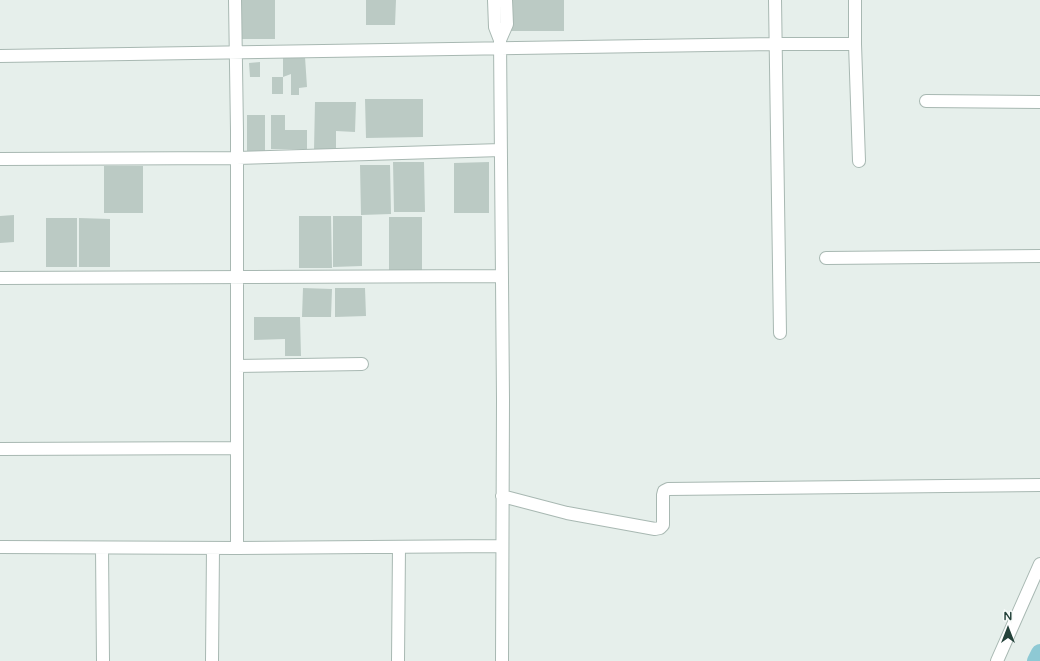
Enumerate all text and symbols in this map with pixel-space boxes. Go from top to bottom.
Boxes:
north arrow [988,609,1028,649]
text: N [1004,610,1012,623]

